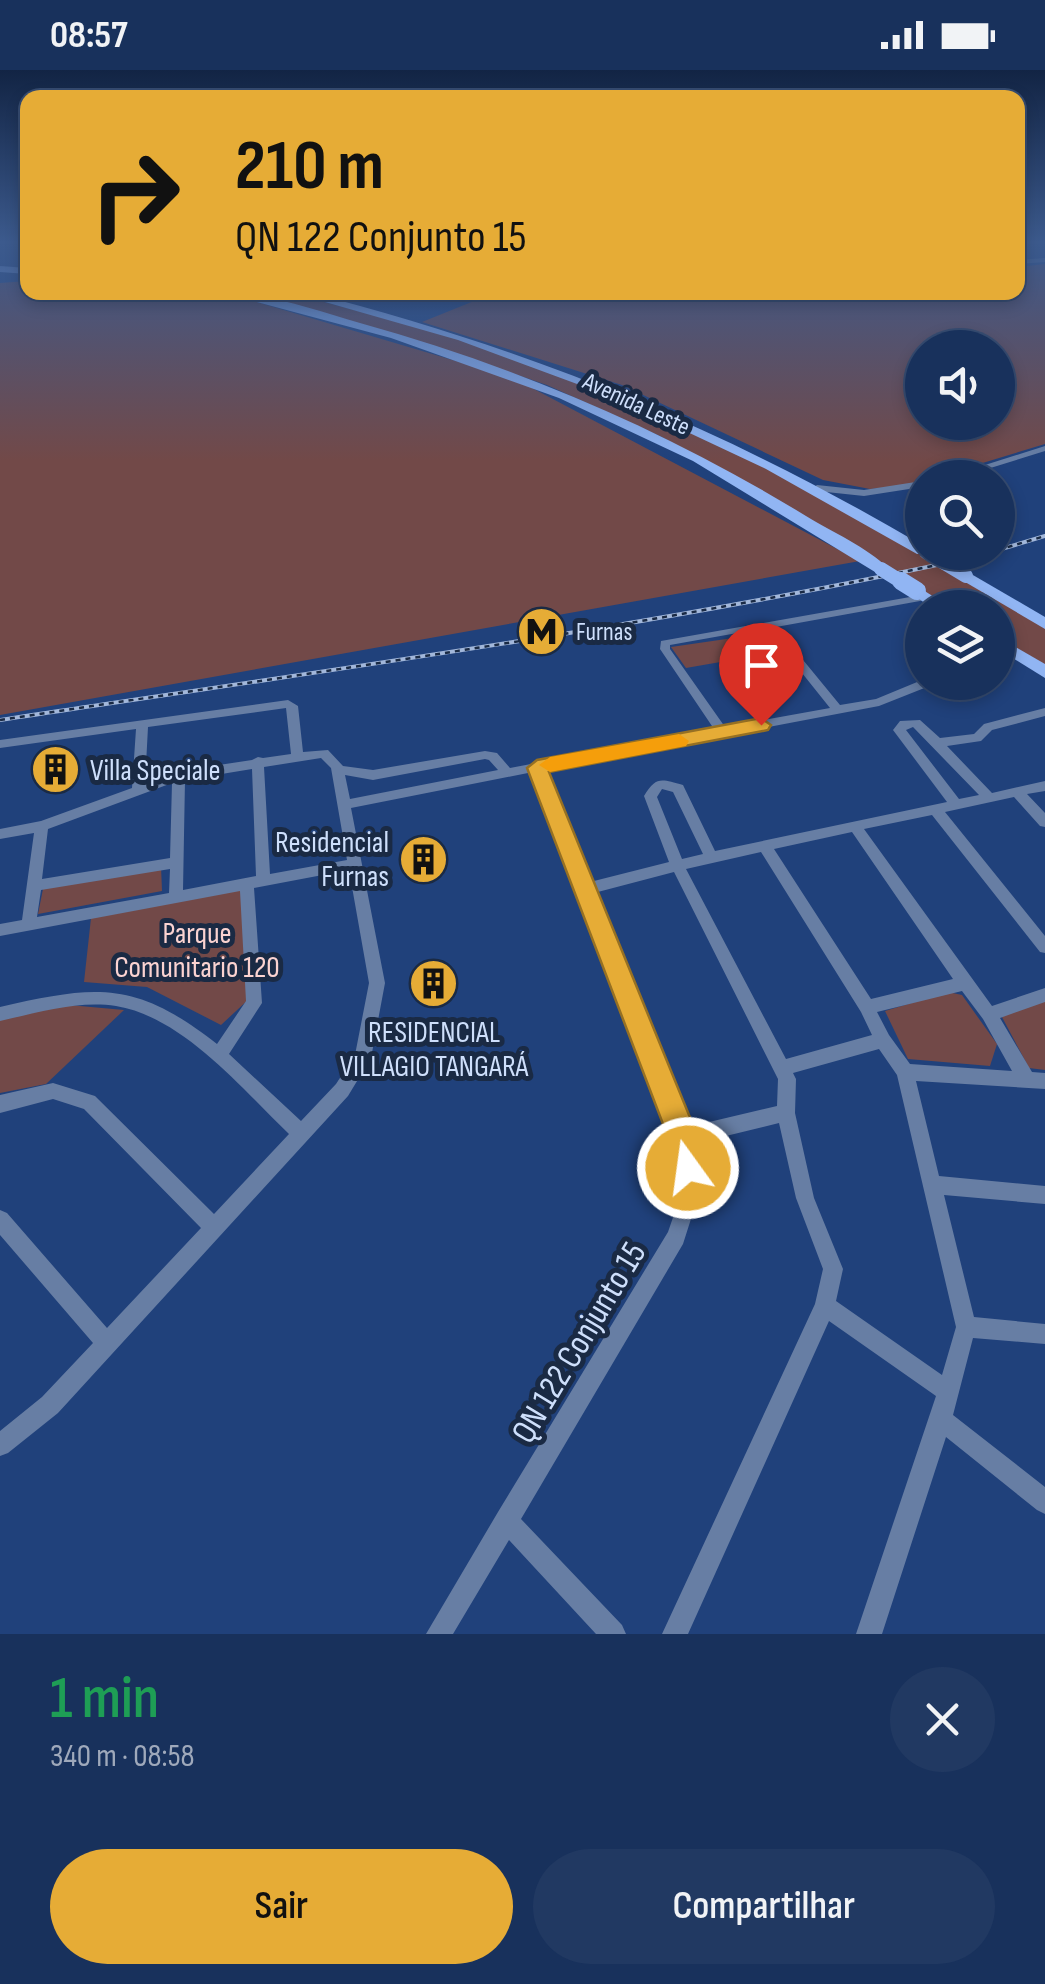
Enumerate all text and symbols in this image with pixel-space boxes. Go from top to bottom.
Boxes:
text: 08:57 [50,13,128,58]
text: 210 m [235,125,384,209]
icon: right [70,130,200,260]
text: QN 122 Conjunto 15 [235,210,527,265]
map controls [905,330,1015,700]
button: sound [905,330,1015,440]
street label: Avenida Leste [577,366,695,443]
button: search [905,460,1015,570]
button: layers [905,590,1015,700]
metro station icon: Furnas [515,605,567,657]
place label: Furnas [576,617,632,648]
pin [719,623,804,726]
icon: arrive [734,638,789,693]
building icon: Villa Speciale [29,744,81,796]
place label: Villa Speciale [90,753,221,789]
place label: Residencial Furnas [275,825,389,895]
building icon: Residencial Furnas [398,833,450,885]
park label: Parque Comunitario 120 [114,916,280,986]
building icon: RESIDENCIAL VILLAGIO TANGARÁ [408,957,460,1009]
place label: RESIDENCIAL VILLAGIO TANGARÁ [340,1015,529,1085]
position arrow [636,1116,740,1220]
street label: QN 122 Conjunto 15 [502,1234,656,1451]
text: 1 min [50,1663,159,1735]
button: close [890,1667,995,1772]
text: 340 m · 08:58 [50,1737,195,1776]
button: Sair [50,1849,513,1964]
button: Compartilhar [533,1849,995,1964]

